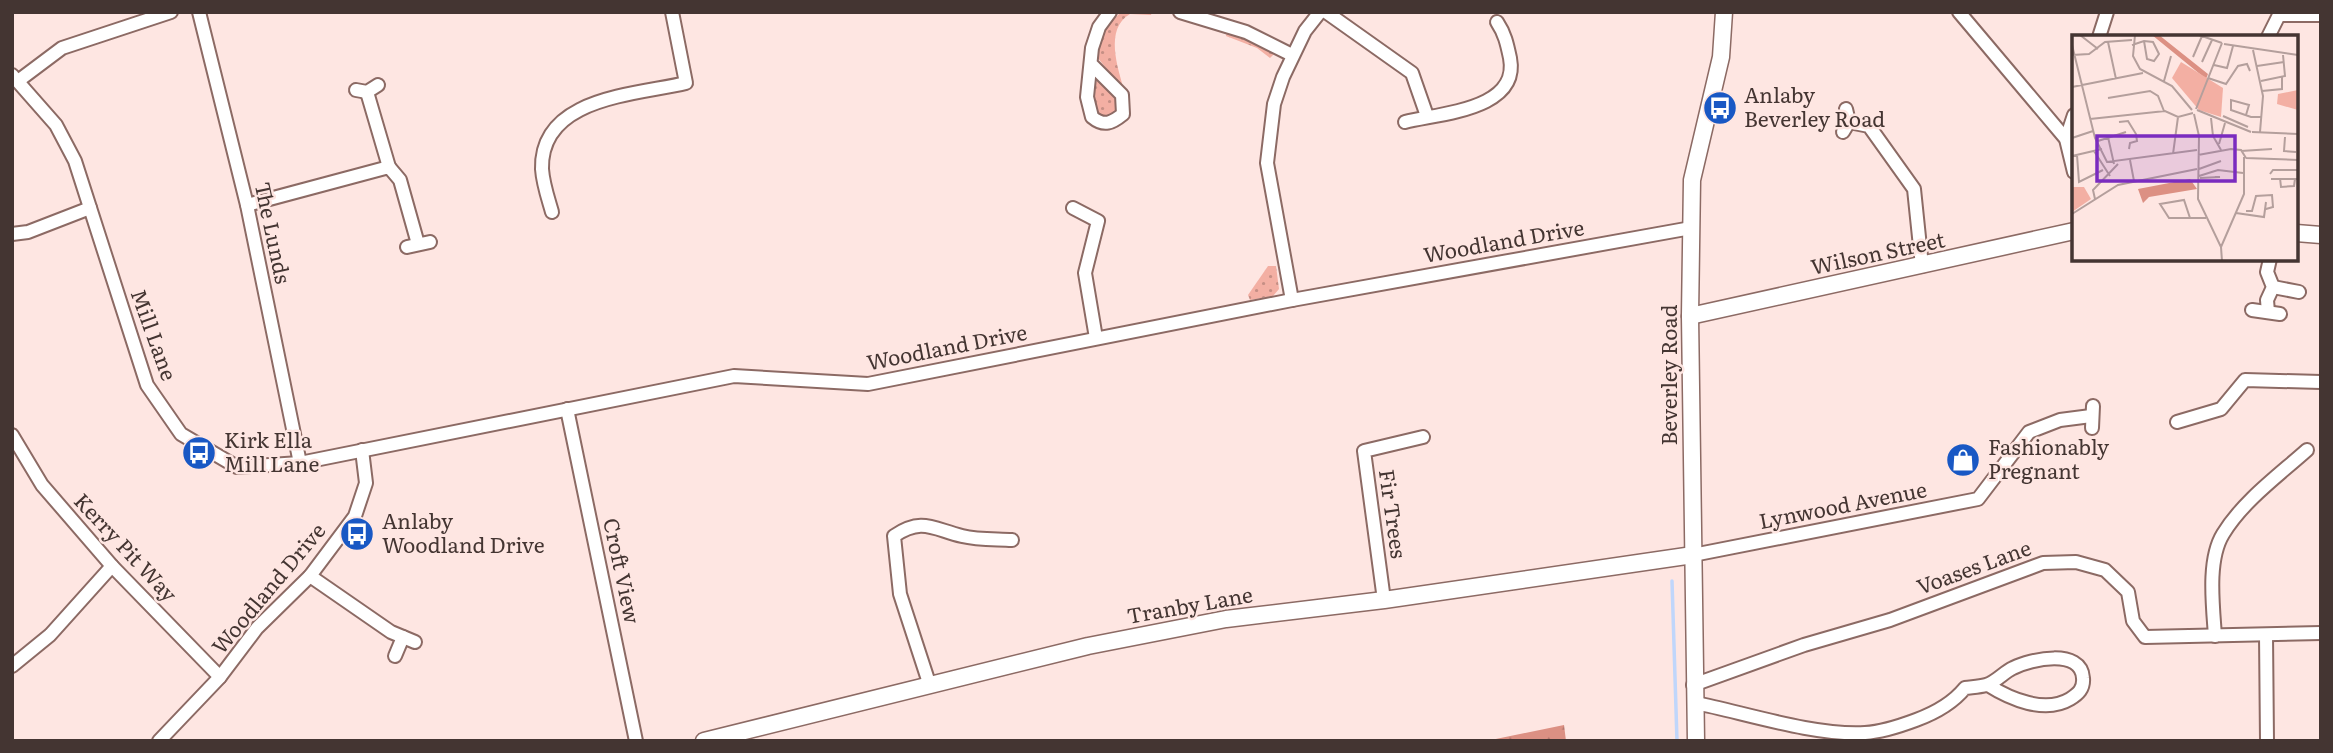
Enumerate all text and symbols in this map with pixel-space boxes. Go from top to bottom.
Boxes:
inset map [2072,35,2298,261]
place label: Anlaby Beverley Road [1744,78,1885,133]
bus stop icon: Anlaby Beverley Road [1701,89,1739,127]
street label: The Lunds [249,179,300,286]
street label: Woodland Drive [1421,210,1586,269]
street label: Wilson Street [1808,222,1948,281]
street label: Mill Lane [124,284,186,384]
street label: Beverley Road [1652,304,1683,446]
street label: Woodland Drive [864,315,1029,376]
place label: Kirk Ella Mill Lane [224,423,319,478]
place label: Fashionably Pregnant [1988,430,2110,485]
bus stop icon: Kirk Ella Mill Lane [180,434,218,472]
shop icon: Fashionably Pregnant [1944,441,1982,479]
street label: Fir Trees [1373,467,1416,560]
street label: Lynwood Avenue [1756,472,1929,535]
street label: Kerry Pit Way [68,485,186,608]
place label: Anlaby Woodland Drive [382,504,545,559]
street label: Woodland Drive [203,515,331,660]
bus stop icon: Anlaby Woodland Drive [338,515,376,553]
street label: Croft View [597,515,650,626]
street label: Voases Lane [1912,531,2035,601]
street label: Tranby Lane [1124,577,1255,630]

